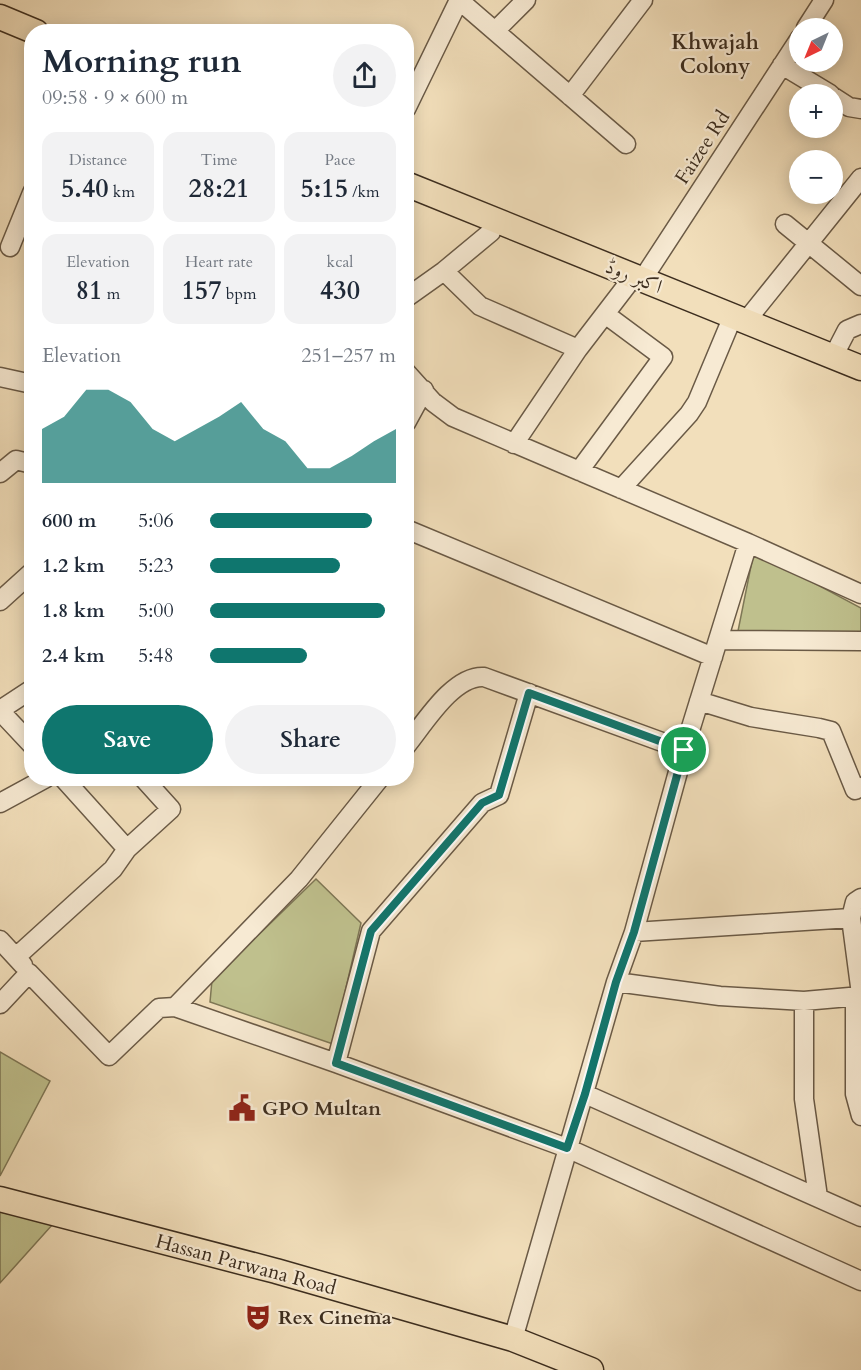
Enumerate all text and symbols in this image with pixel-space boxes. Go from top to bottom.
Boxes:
north arrow [789,18,843,72]
map controls [789,18,843,204]
district label: Khwajah Colony [671,28,759,81]
text: Morning run [42,39,242,84]
button: share [333,44,396,107]
text: 09:58 · 9 × 600 m [42,84,188,111]
button: + [789,84,843,138]
street label: Faizee Rd [669,105,736,189]
text: Distance [69,149,127,171]
text: Time [200,149,238,171]
text: Pace [325,149,355,171]
button: − [789,150,843,204]
text: 5.40 [61,171,109,206]
text: 28:21 [189,171,249,206]
text: 5:15 [300,171,348,206]
text: km [109,181,135,203]
text: /km [348,181,380,203]
text: Elevation [66,251,130,273]
text: Heart rate [185,251,253,273]
text: kcal [327,251,353,273]
street label: اکبر روڈ [601,253,666,300]
text: 81 [76,273,102,308]
text: 157 [182,273,222,308]
text: 430 [320,273,360,308]
text: m [102,283,120,305]
text: bpm [222,283,256,305]
text: Elevation [42,342,121,369]
text: 251–257 m [301,342,396,369]
text: 600 m [42,507,97,534]
text: 5:06 [138,507,174,534]
text: 1.2 km [42,552,105,579]
text: 5:23 [138,552,174,579]
text: 1.8 km [42,597,105,624]
text: 5:00 [138,597,174,624]
text: 2.4 km [42,642,105,669]
text: 5:48 [138,642,174,669]
button: Save [42,705,213,774]
button: Share [225,705,396,774]
pin [658,724,709,775]
icon: arrive [667,733,700,766]
public building icon: GPO Multan [227,1093,257,1123]
place label: GPO Multan [262,1095,381,1122]
street label: Hassan Parwana Road [153,1227,339,1302]
theatre icon: Rex Cinema [243,1302,273,1332]
place label: Rex Cinema [278,1304,392,1331]

